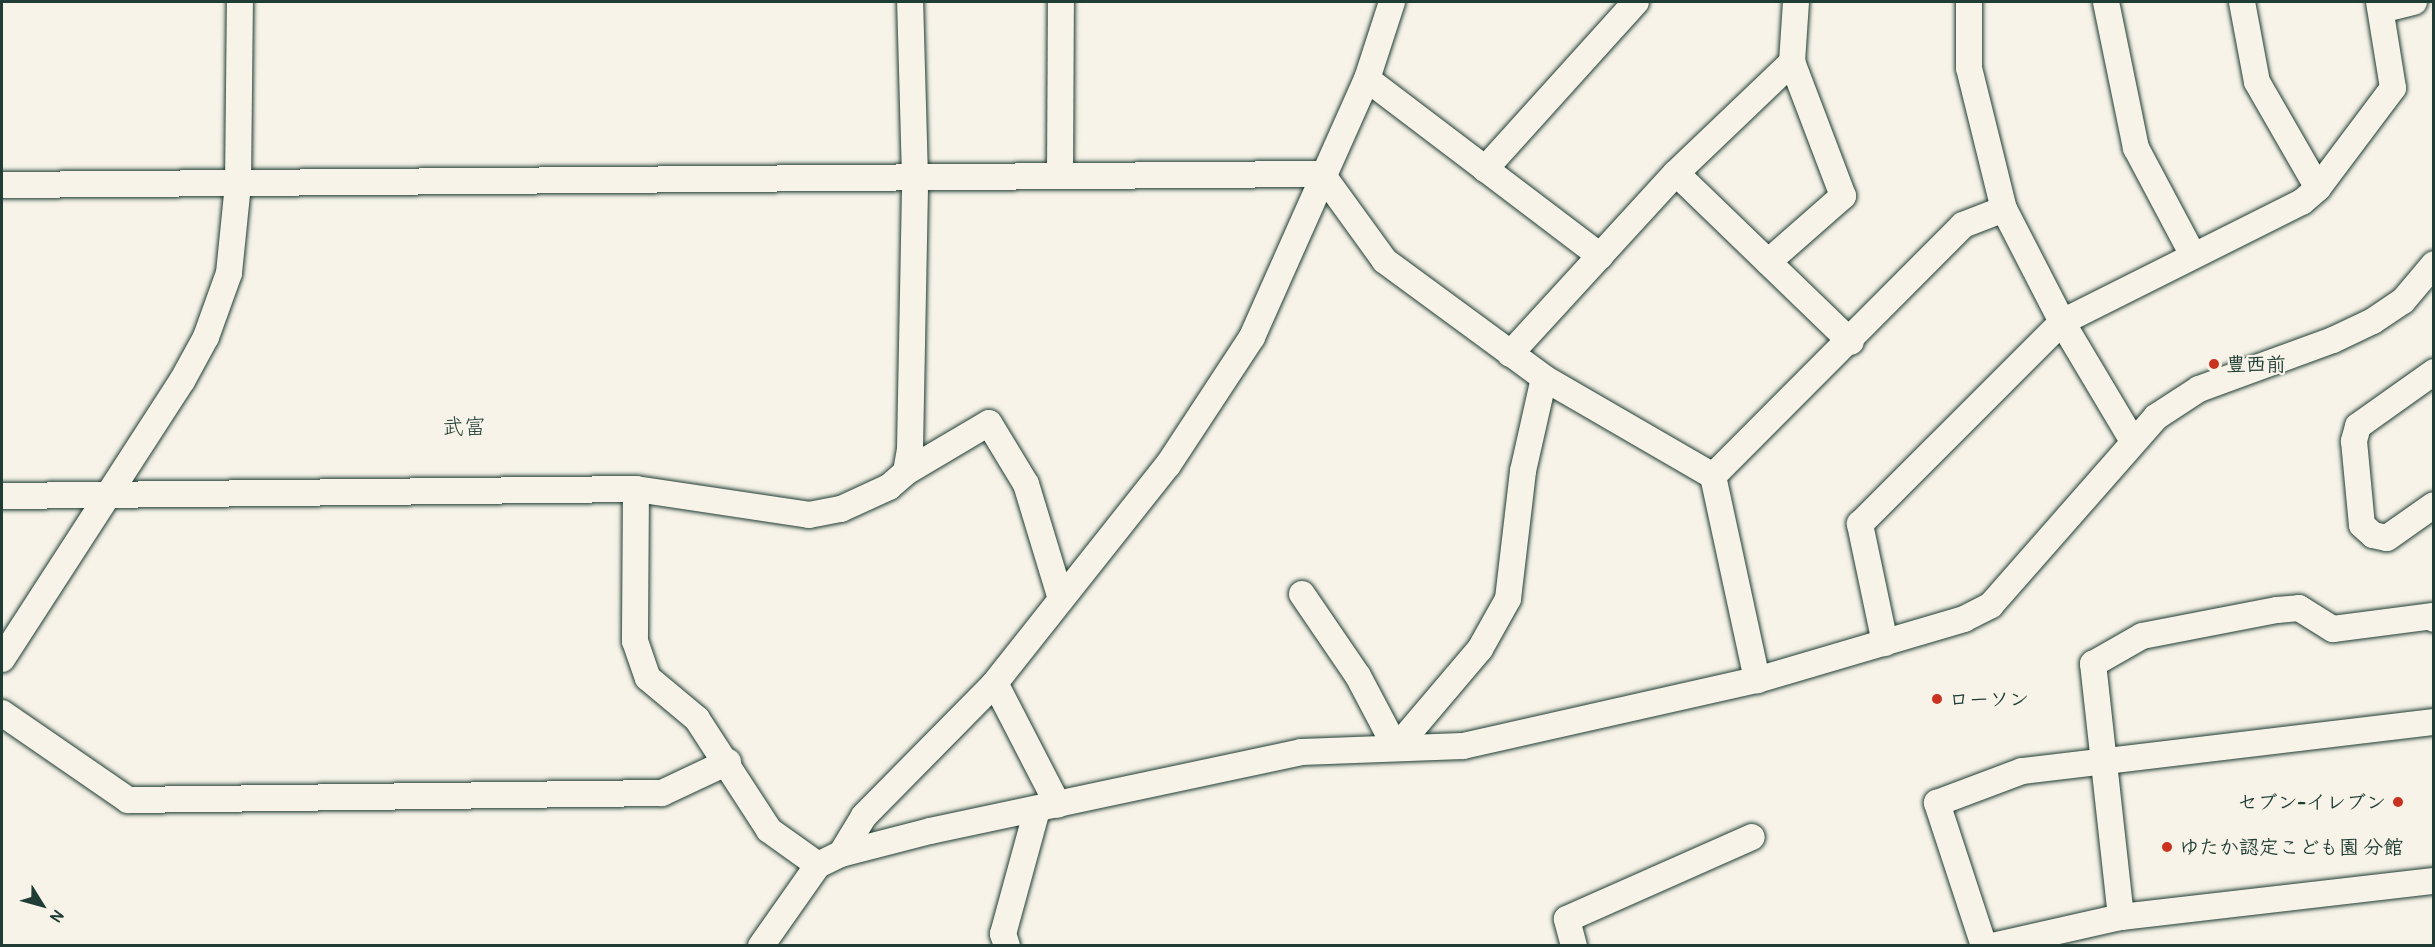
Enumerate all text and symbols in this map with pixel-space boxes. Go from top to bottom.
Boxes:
place label: 豊西前 [2226,352,2286,376]
marker: 豊西前 [2207,357,2221,371]
district label: 武富 [442,415,486,441]
place label: ローソン [1949,687,2029,711]
marker: ローソン [1930,692,1944,706]
place label: セブン-イレブン [2237,790,2386,814]
marker: セブン-イレブン [2391,795,2405,809]
place label: ゆたか認定こども園 分館 [2179,835,2403,859]
marker: ゆたか認定こども園 分館 [2160,840,2174,854]
north arrow [12,875,72,935]
text: N [45,905,68,926]

